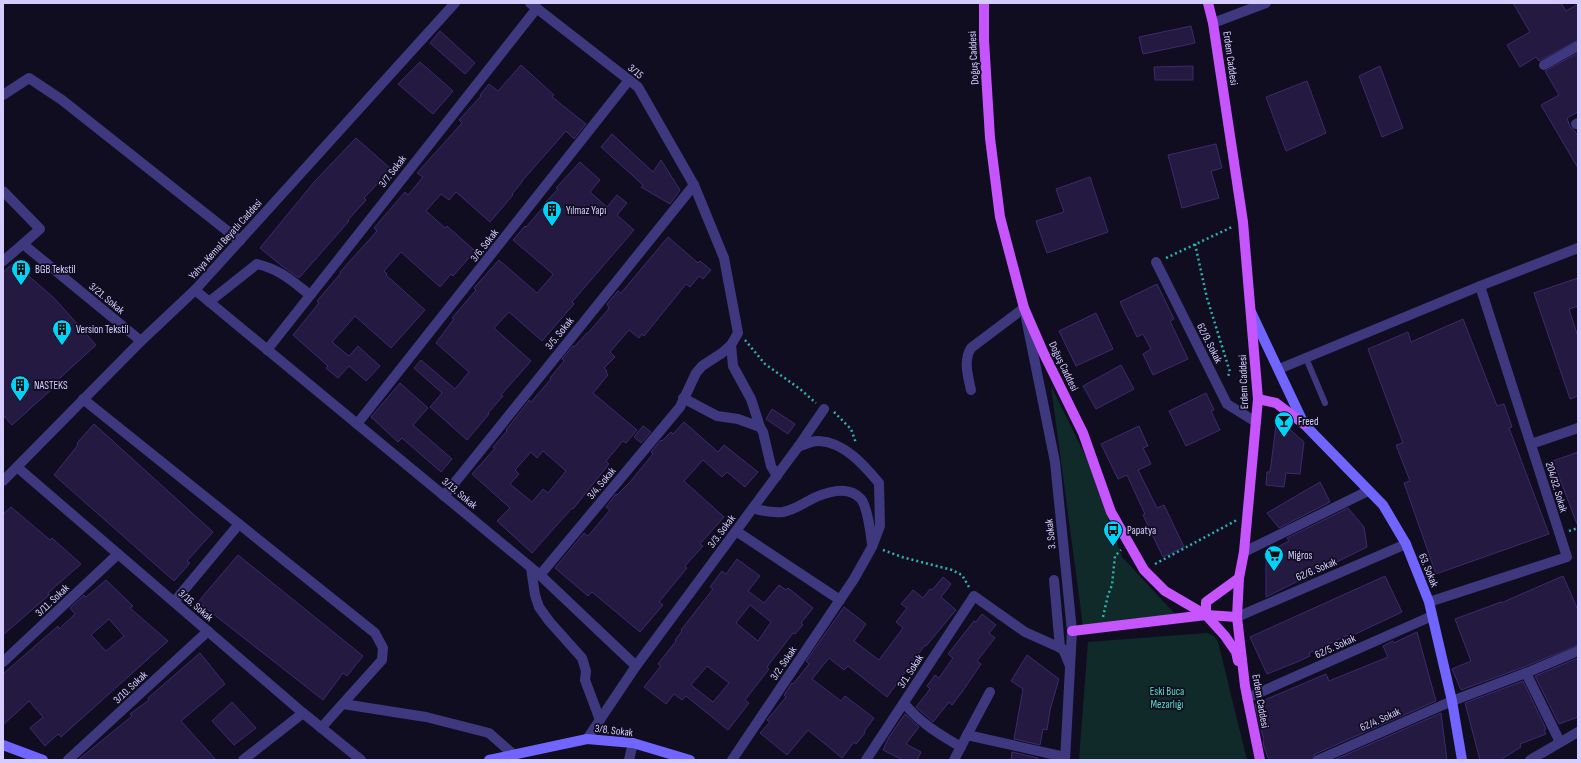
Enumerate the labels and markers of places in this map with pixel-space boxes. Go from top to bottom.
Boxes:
building icon: Yılmaz Yapı [541,199,563,227]
place label: Yılmaz Yapı [566,204,606,217]
building icon: BGB Tekstil [10,258,32,286]
place label: BGB Tekstil [35,263,76,276]
building icon: Version Tekstil [51,318,73,346]
place label: Version Tekstil [76,323,129,336]
building icon: NASTEKS [9,374,31,402]
place label: NASTEKS [34,379,68,392]
bar icon: Freed [1273,410,1295,438]
place label: Freed [1298,415,1319,428]
bus stop icon: Papatya [1102,519,1124,547]
place label: Papatya [1127,524,1156,537]
supermarket icon: Migros [1263,544,1285,572]
place label: Migros [1288,549,1313,562]

